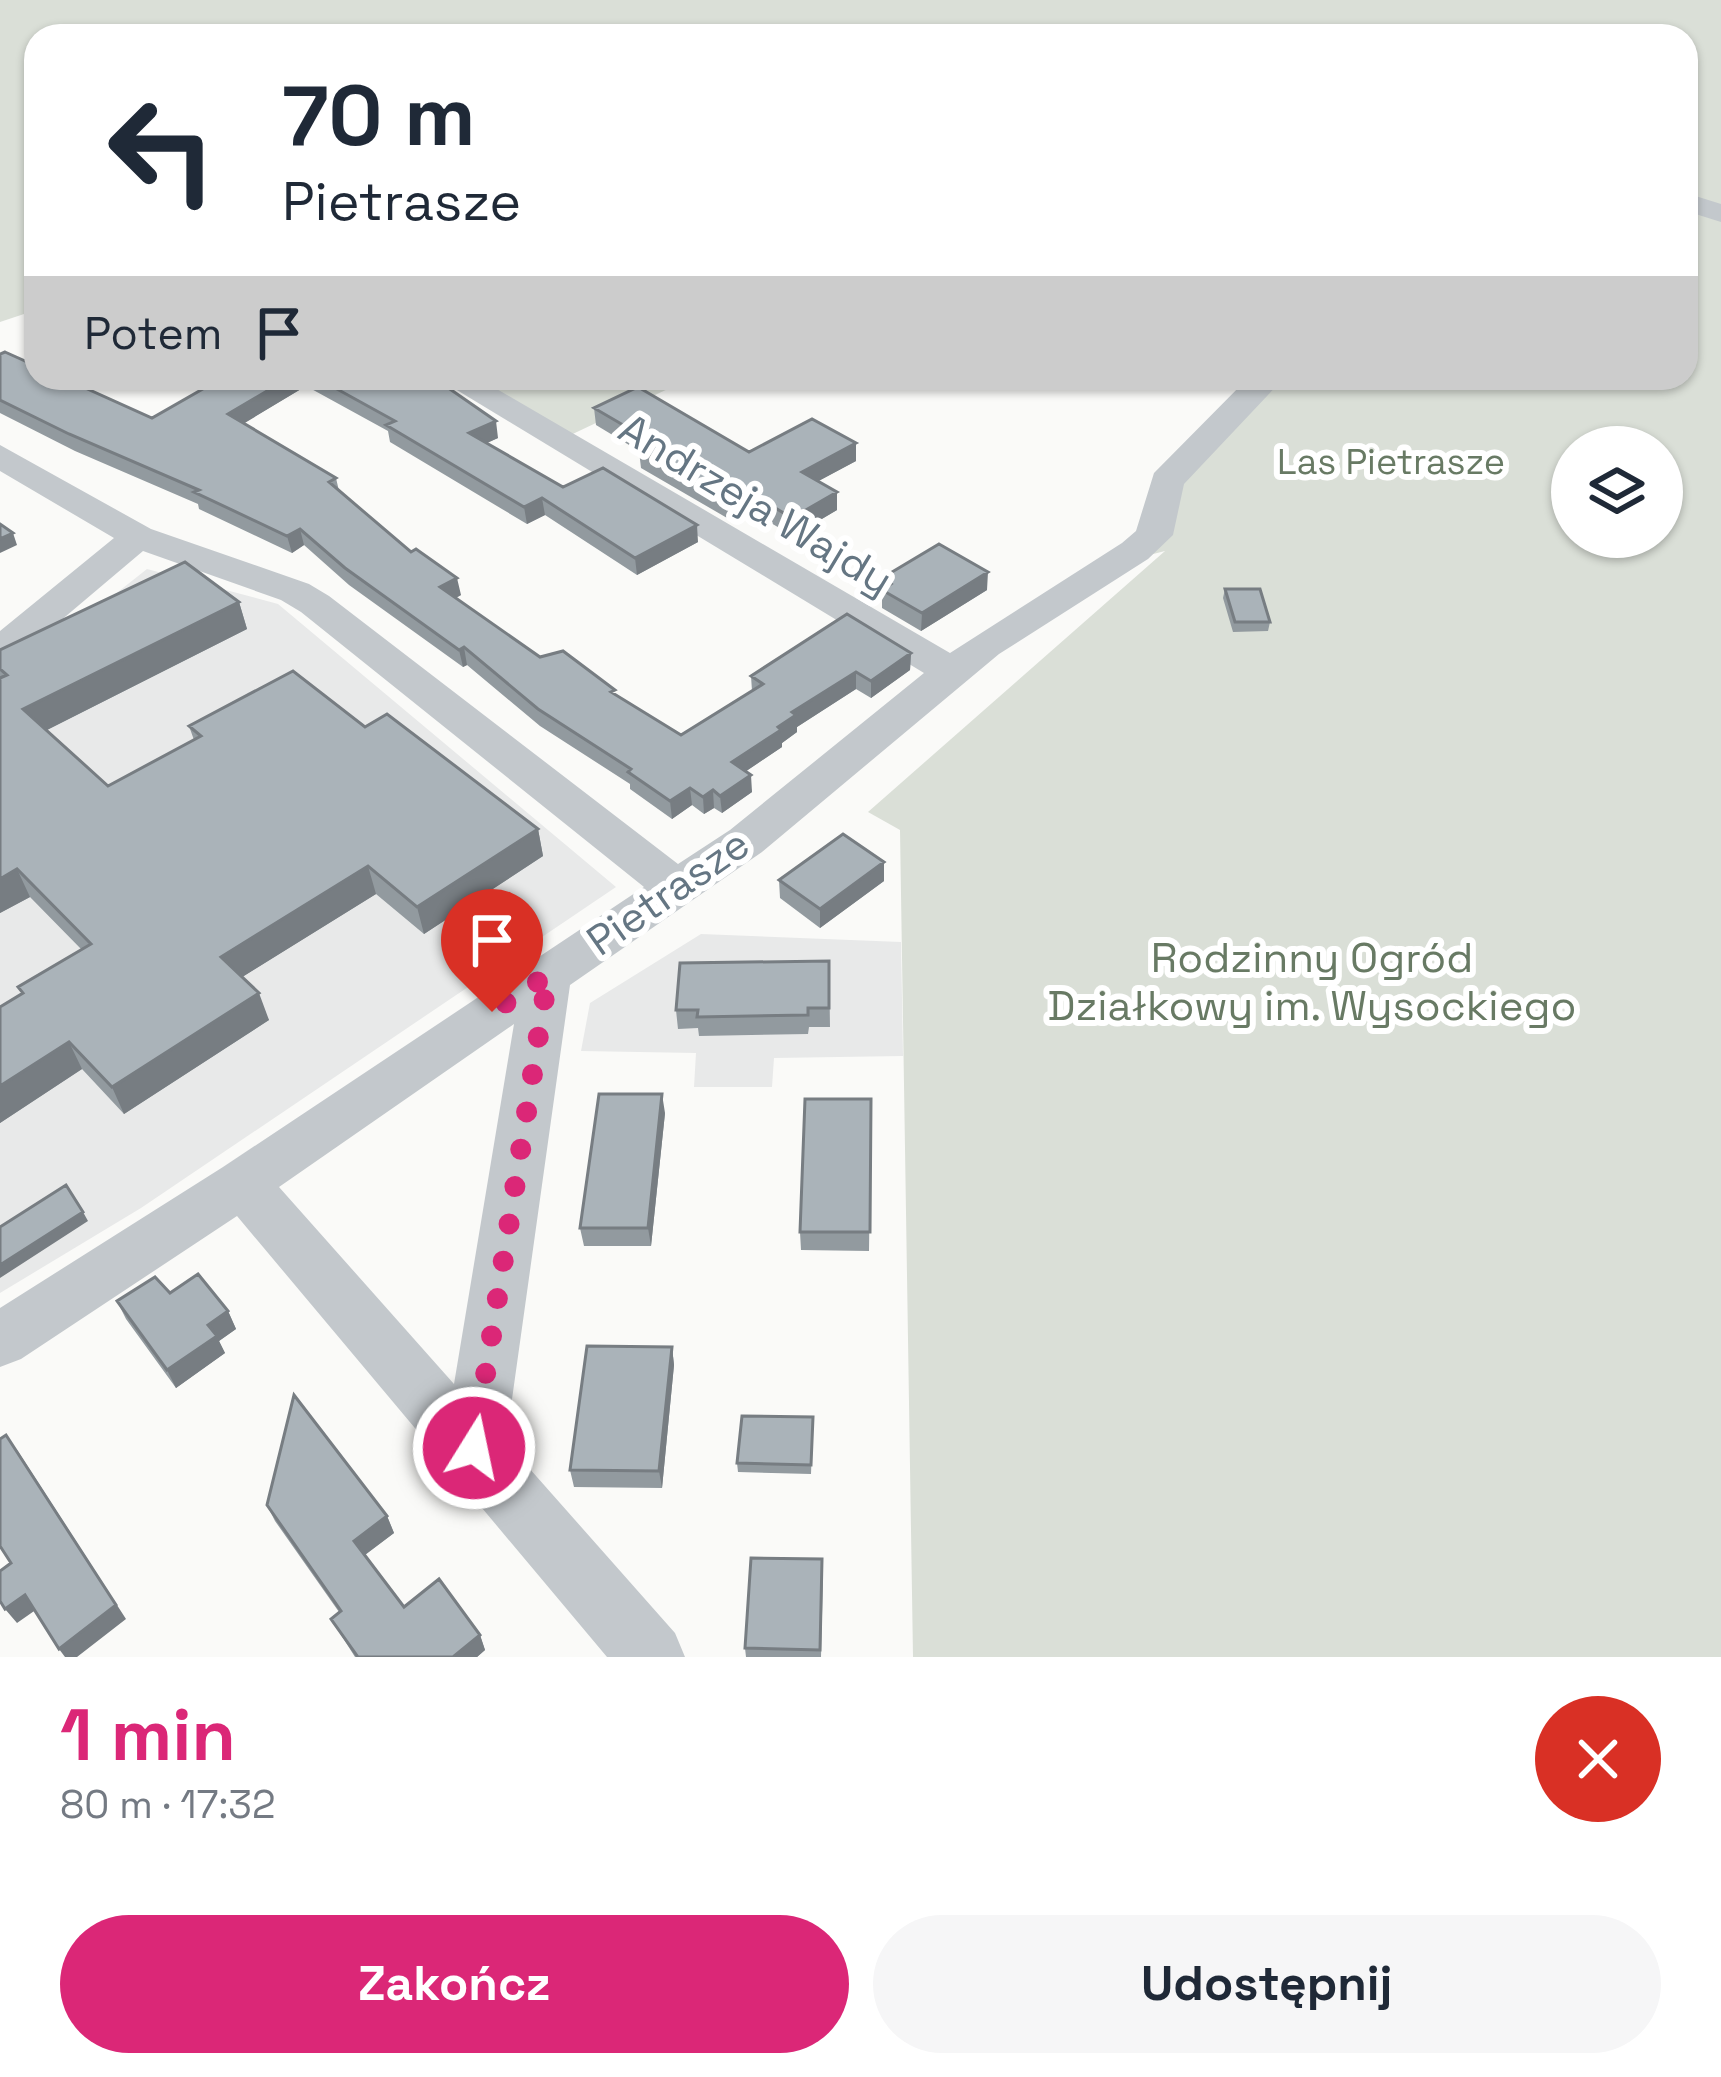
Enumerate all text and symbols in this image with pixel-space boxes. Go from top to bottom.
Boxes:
text: 70 m [282,62,476,170]
icon: left [84,72,240,228]
text: Pietrasze [282,167,521,236]
icon: arrive [246,300,312,366]
text: Potem [84,305,222,362]
street label: Andrzeja Wajdy [610,402,902,606]
map controls [1551,426,1683,558]
button: layers [1551,426,1683,558]
park label: Las Pietrasze [1277,439,1505,485]
street label: Pietrasze [577,817,759,967]
pin [441,889,543,1012]
icon: arrive [459,907,525,973]
park label: Rodzinny Ogród Działkowy im. Wysockiego [1048,931,1576,1032]
position arrow [411,1385,537,1511]
text: 1 min [60,1689,236,1781]
button: close [1535,1696,1661,1822]
text: 80 m · 17:32 [60,1780,275,1829]
button: Zakończ [60,1915,849,2053]
button: Udostępnij [873,1915,1661,2053]

